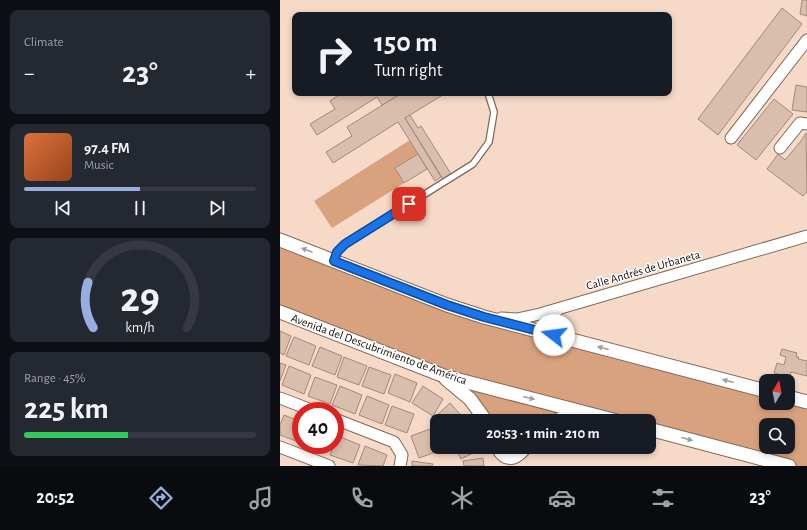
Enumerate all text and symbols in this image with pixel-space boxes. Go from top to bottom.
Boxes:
icon: right [308,28,360,80]
text: 150 m [374,29,438,57]
text: Climate [24,36,63,49]
text: 23° [122,58,158,88]
text: − [24,62,35,84]
text: + [245,62,256,84]
text: Turn right [374,62,443,80]
text: 97.4 FM [84,141,130,156]
text: Music [84,159,114,172]
pin [392,187,426,221]
icon: arrive [398,193,420,215]
icon: previous [52,197,74,219]
icon: pause [129,197,151,219]
icon: next [206,197,228,219]
one-way arrow [300,247,312,253]
street label: Calle Andrés de Urbaneta [585,248,702,292]
text: 29 [120,278,160,319]
street label: Avenida del Descubrimiento de América [289,312,469,387]
position arrow [533,314,575,356]
text: km/h [125,321,155,335]
one-way arrow [596,345,608,351]
text: Range · 45% [24,372,86,385]
north arrow [759,374,795,410]
map controls [759,374,795,454]
one-way arrow [722,378,734,384]
text: 225 km [24,394,109,424]
one-way arrow [523,395,535,401]
speed limit sign: 40 [292,402,344,454]
button: search [759,418,795,454]
text: 20:53 · 1 min · 210 m [486,426,600,441]
one-way arrow [681,436,693,442]
icon: directions [147,484,175,512]
icon: music [247,484,275,512]
icon: phone [348,484,376,512]
icon: climate [448,484,476,512]
icon: car [548,484,576,512]
icon: filters [649,484,677,512]
text: 20:52 [36,489,74,507]
text: 23° [749,489,771,507]

